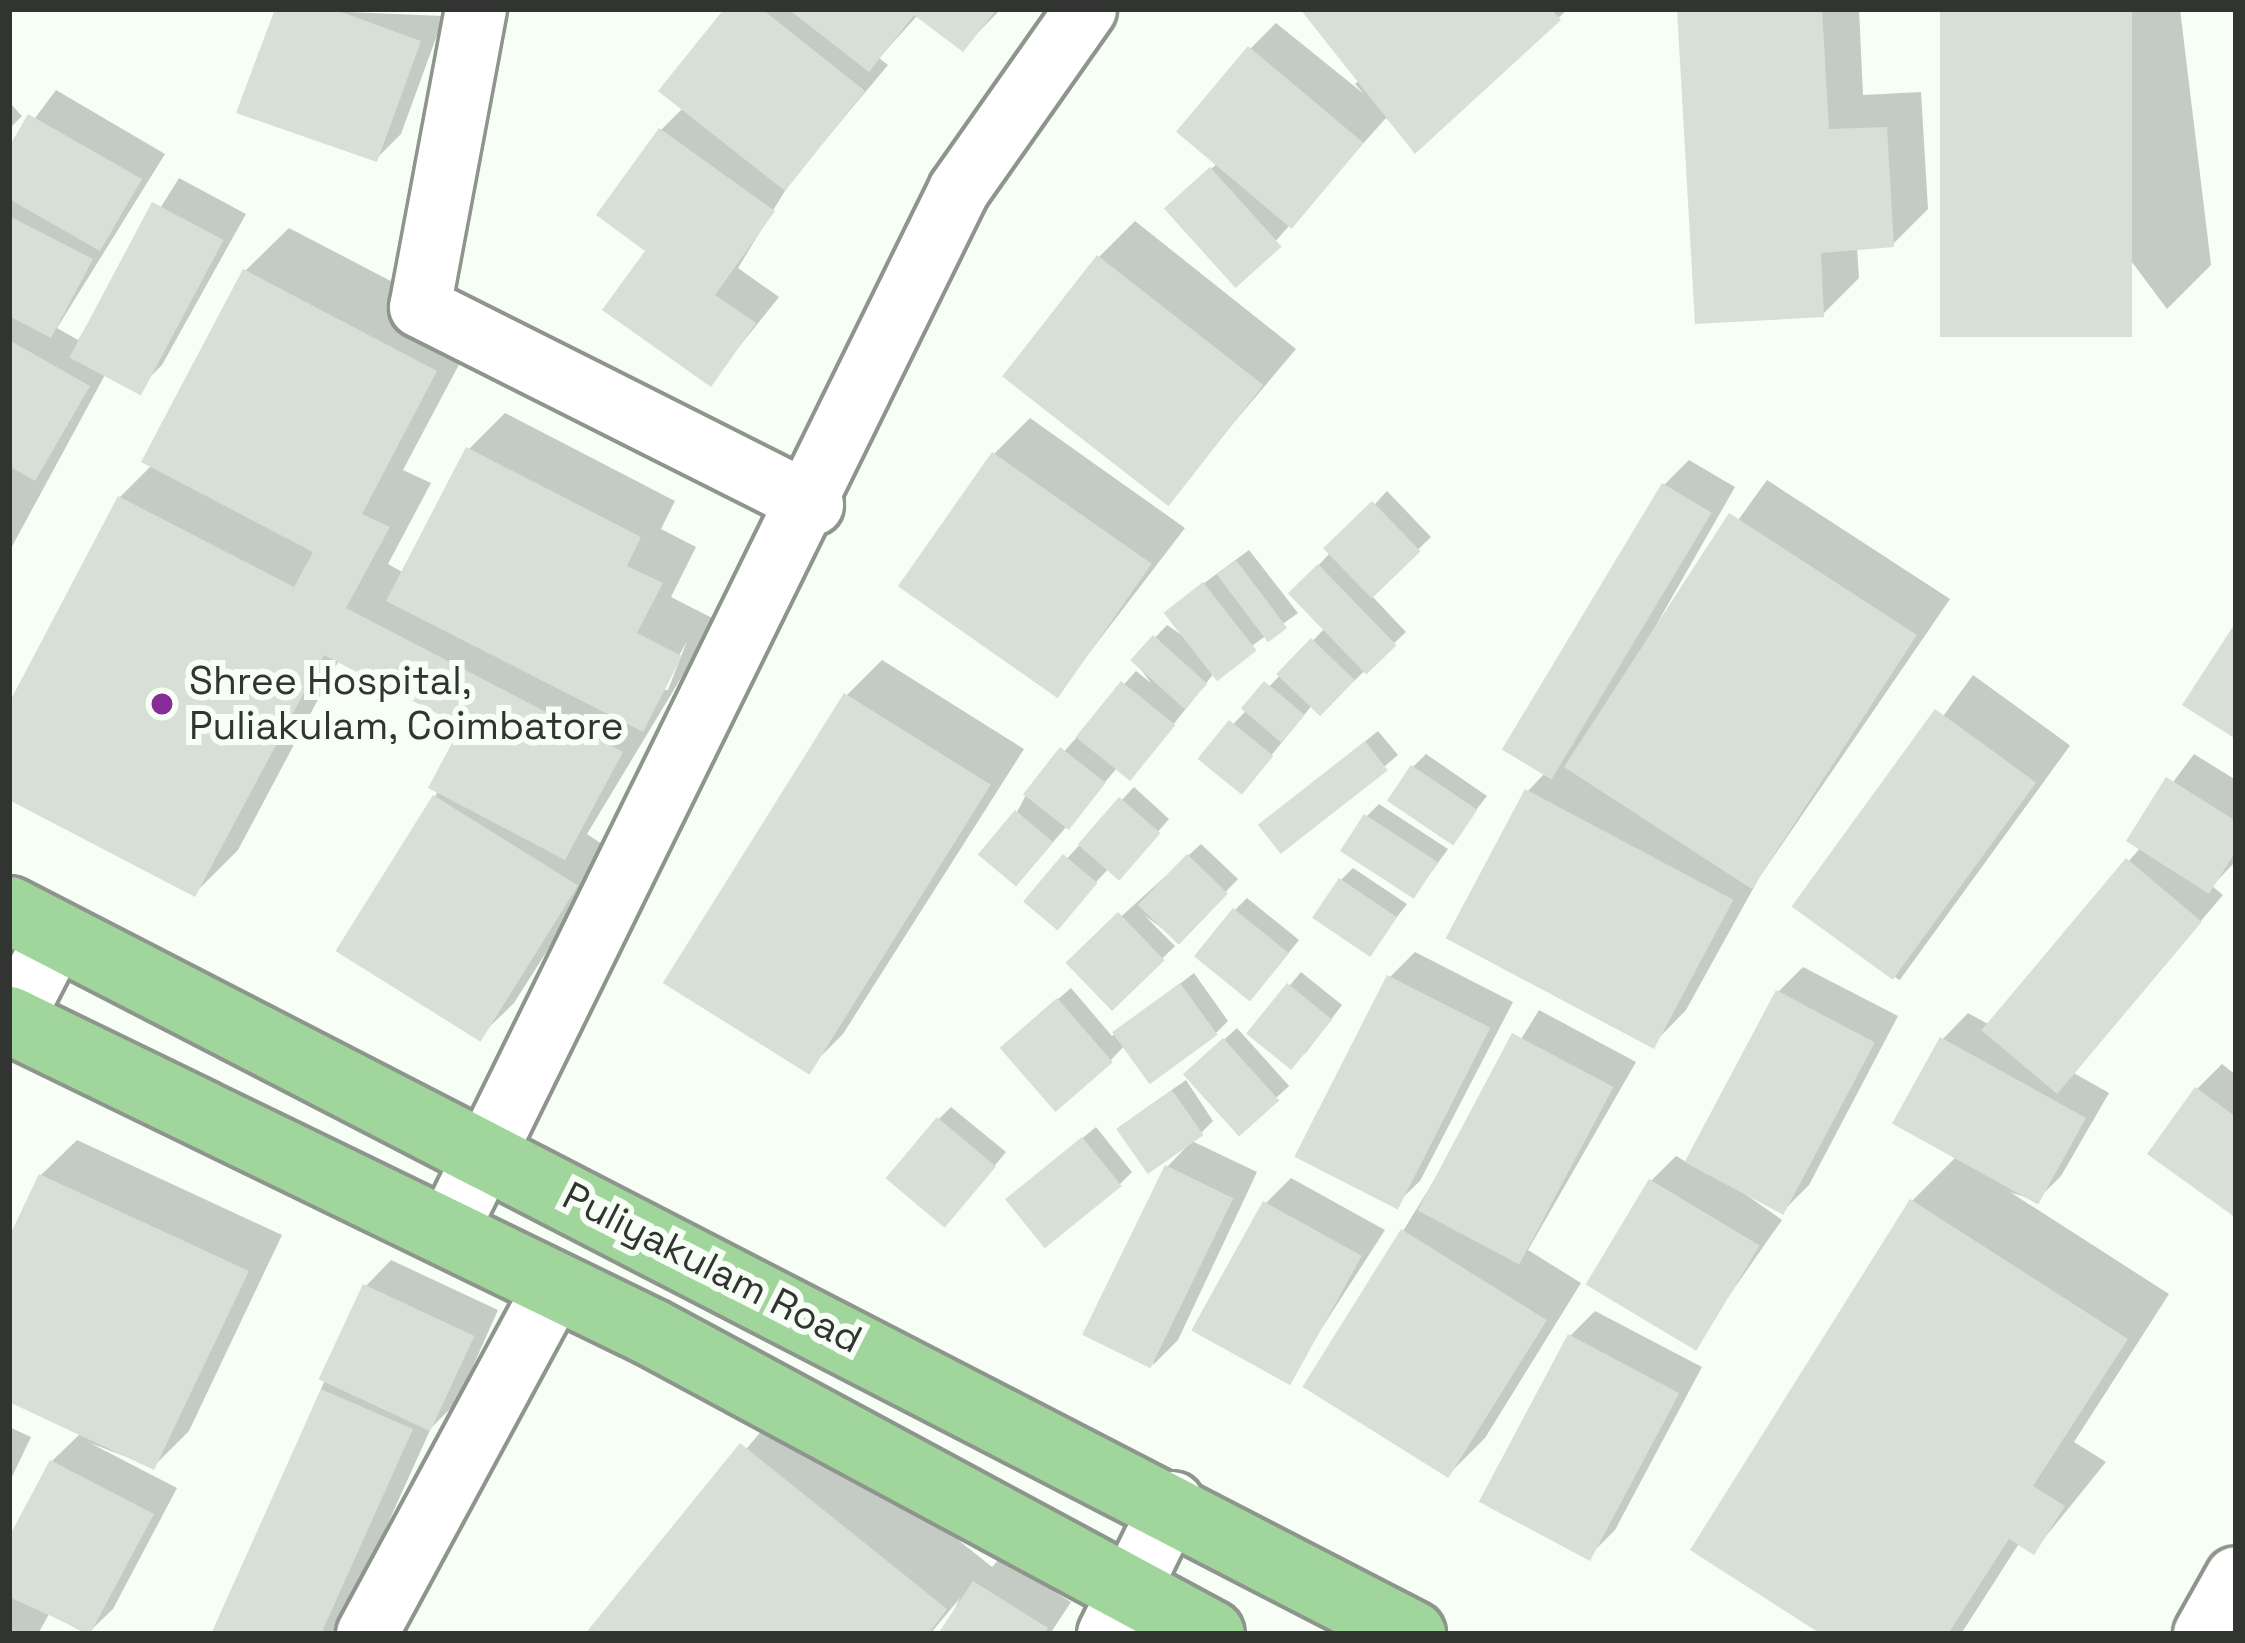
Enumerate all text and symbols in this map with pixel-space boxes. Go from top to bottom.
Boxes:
place label: Shree Hospital, Puliakulam, Coimbatore [189,659,625,750]
marker: Shree Hospital, Puliakulam, Coimbatore [146,688,178,720]
street label: Puliyakulam Road [555,1173,869,1363]

